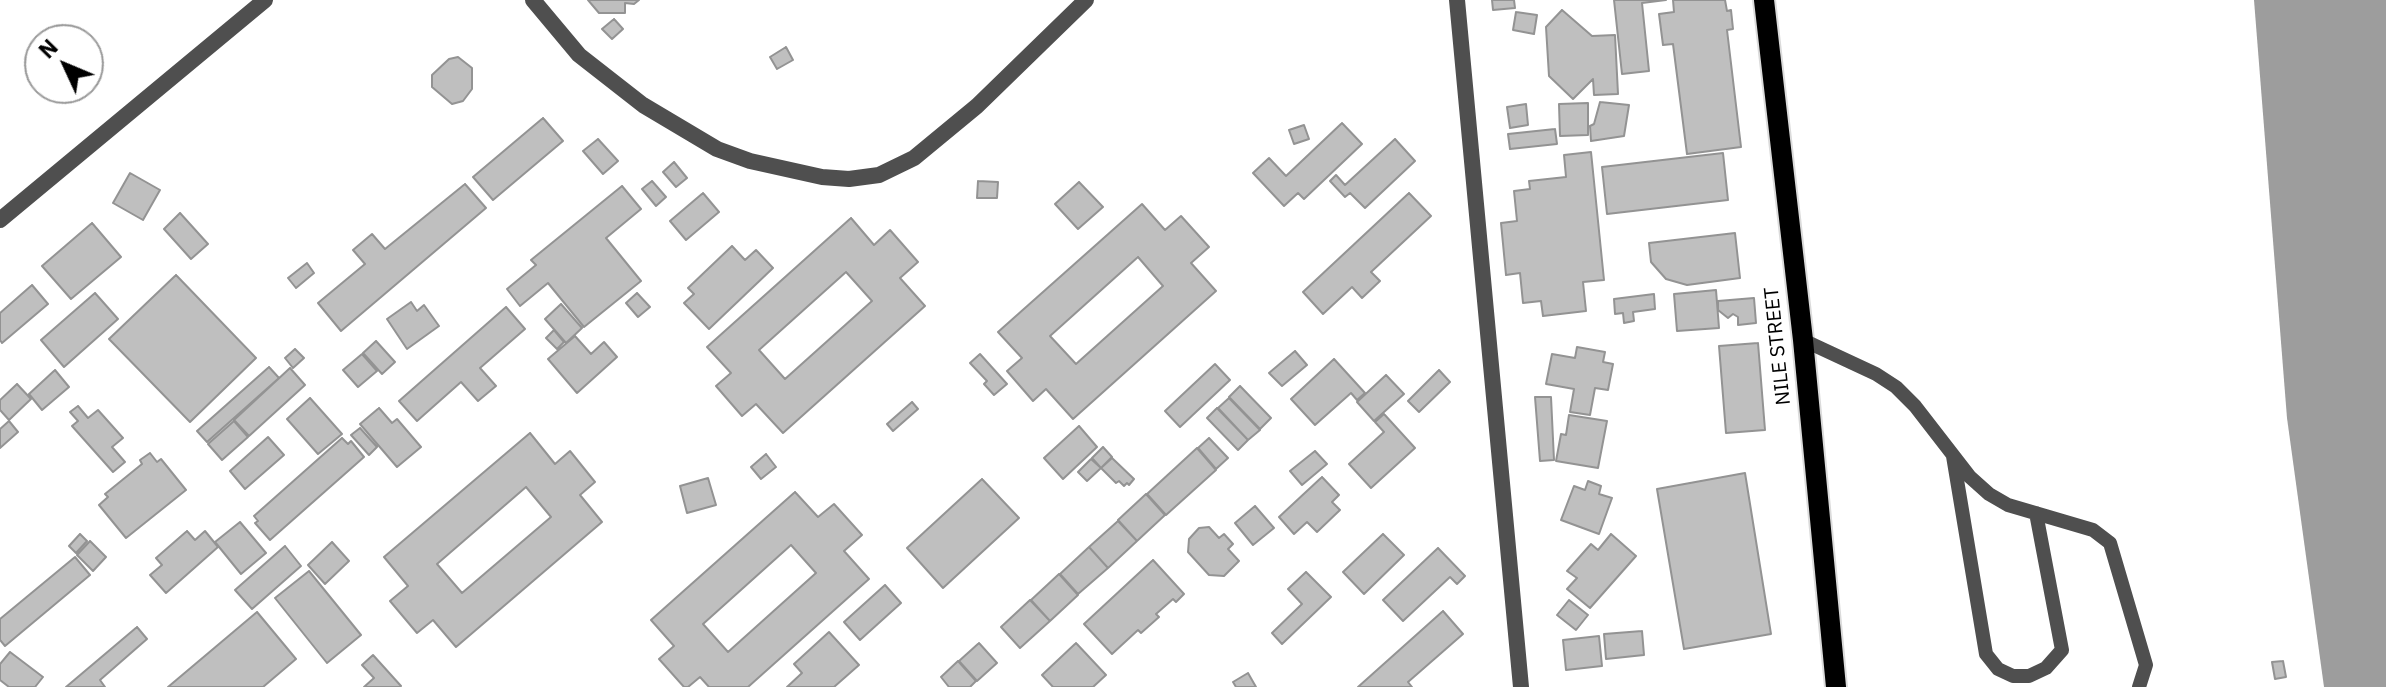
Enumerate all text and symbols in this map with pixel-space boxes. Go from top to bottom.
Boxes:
north arrow [24,24,104,104]
text: N [32,33,64,64]
street label: NILE STREET [1760,286,1796,406]

